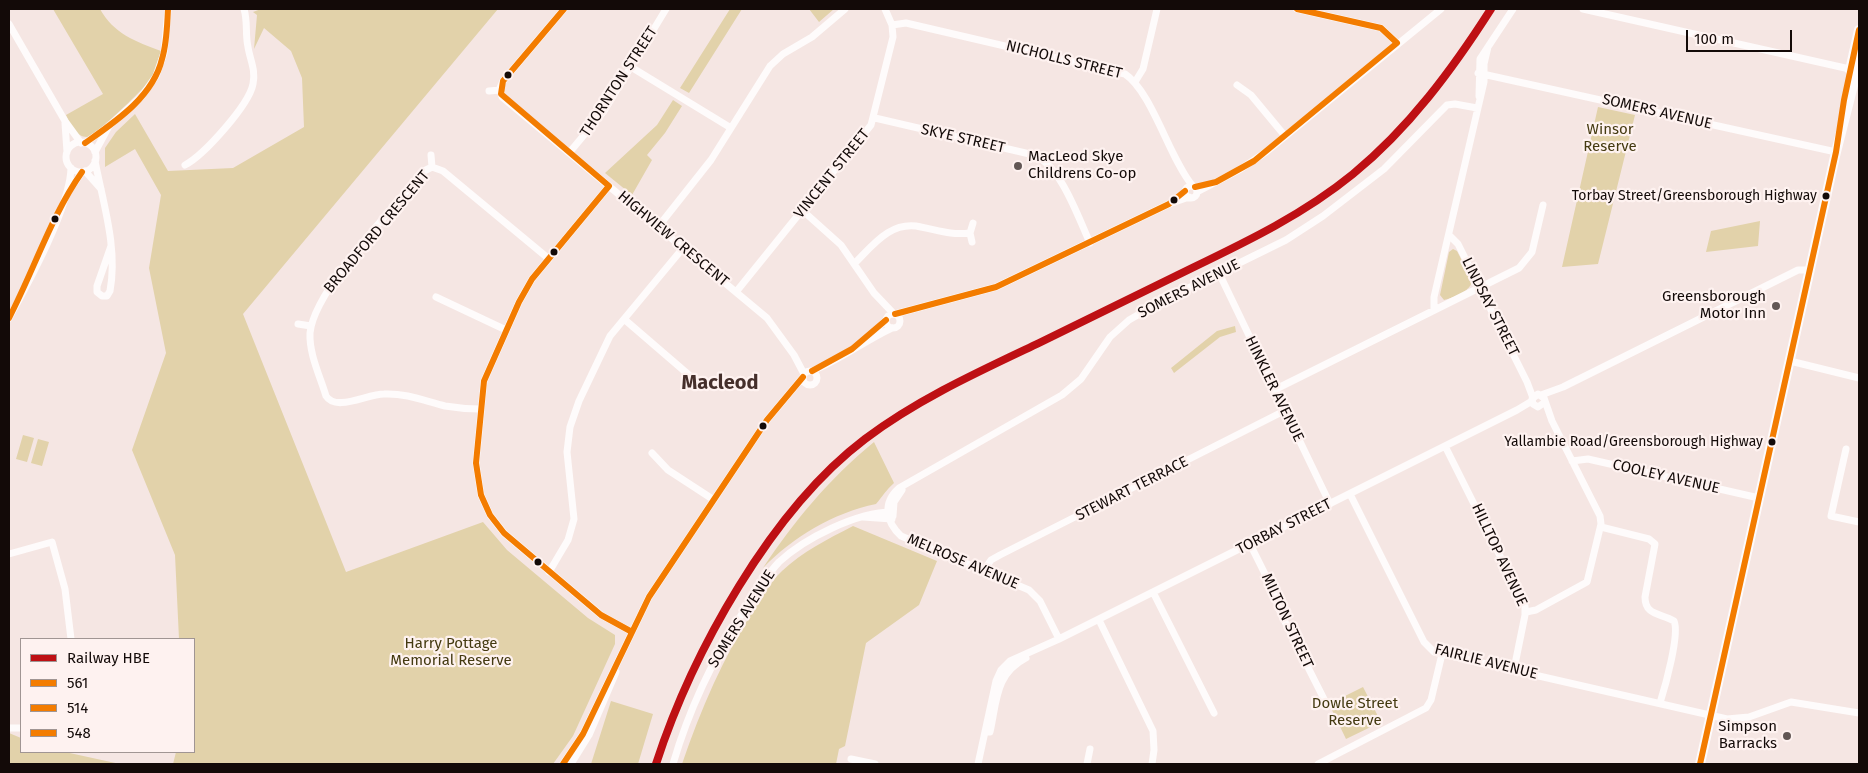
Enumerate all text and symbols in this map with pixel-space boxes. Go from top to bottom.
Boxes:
scale bar [1688,20,1794,52]
street label: THORNTON STREET [577,23,661,141]
text: 100 m [1694,30,1734,48]
street label: NICHOLLS STREET [1004,37,1124,83]
unlabelled marker [503,70,513,80]
street label: SOMERS AVENUE [1600,91,1714,133]
street label: SKYE STREET [919,121,1007,157]
park label: Winsor Reserve [1583,121,1637,156]
street label: VINCENT STREET [790,126,874,222]
place label: MacLeod Skye Childrens Co-op [1028,148,1136,183]
marker: MacLeod Skye Childrens Co-op [1012,160,1024,172]
street label: BROADFORD CRESCENT [320,167,434,297]
street label: HIGHVIEW CRESCENT [614,187,732,291]
place label: Torbay Street/Greensborough Highway [1572,188,1817,204]
marker: Torbay Street/Greensborough Highway [1821,191,1831,201]
unlabelled marker [1169,195,1179,205]
unlabelled marker [50,214,60,224]
unlabelled marker [549,247,559,257]
street label: LINDSAY STREET [1457,255,1523,359]
street label: SOMERS AVENUE [1135,256,1243,322]
place label: Greensborough Motor Inn [1662,288,1766,323]
marker: Greensborough Motor Inn [1770,300,1782,312]
street label: HINKLER AVENUE [1241,333,1307,445]
district label: Macleod [682,371,758,395]
unlabelled marker [758,421,768,431]
place label: Yallambie Road/Greensborough Highway [1504,434,1763,450]
marker: Yallambie Road/Greensborough Highway [1767,437,1777,447]
street label: STEWART TERRACE [1073,453,1191,525]
street label: COOLEY AVENUE [1611,456,1721,498]
street label: TORBAY STREET [1233,495,1335,559]
street label: HILLTOP AVENUE [1467,501,1531,609]
street label: MELROSE AVENUE [904,530,1022,594]
unlabelled marker [533,557,543,567]
street label: SOMERS AVENUE [705,567,779,671]
street label: MILTON STREET [1257,571,1317,671]
park label: Harry Pottage Memorial Reserve [390,635,512,670]
legend [20,638,195,753]
street label: FAIRLIE AVENUE [1433,640,1539,684]
text: Railway HBE [67,649,150,667]
text: 561 [67,674,88,692]
park label: Dowle Street Reserve [1312,695,1398,730]
text: 514 [67,699,88,717]
place label: Simpson Barracks [1718,718,1777,753]
text: 548 [67,724,91,742]
marker: Simpson Barracks [1781,730,1793,742]

